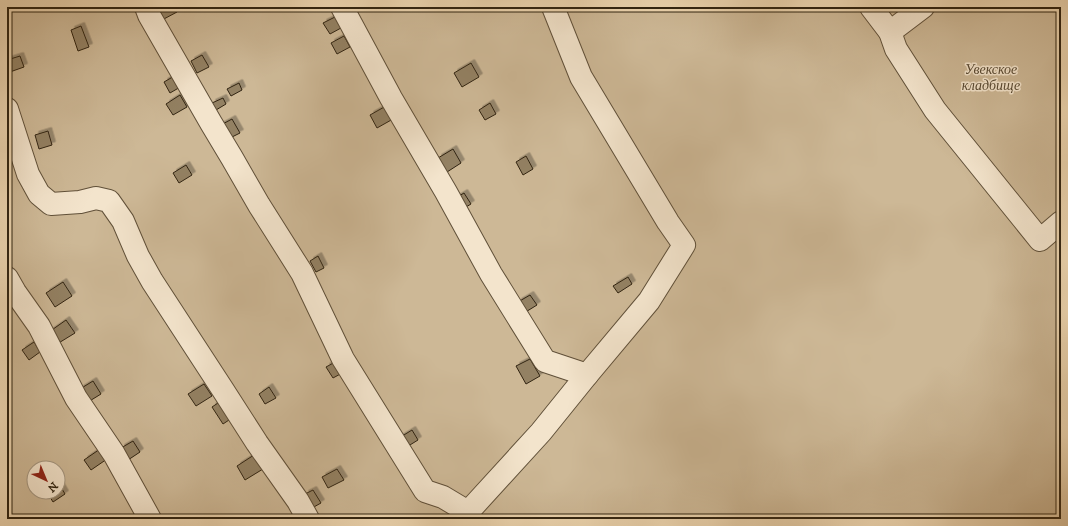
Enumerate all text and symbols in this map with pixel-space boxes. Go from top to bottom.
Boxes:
park label: Увекское кладбище [962,61,1020,95]
north arrow [26,460,66,500]
text: N [44,478,60,495]

